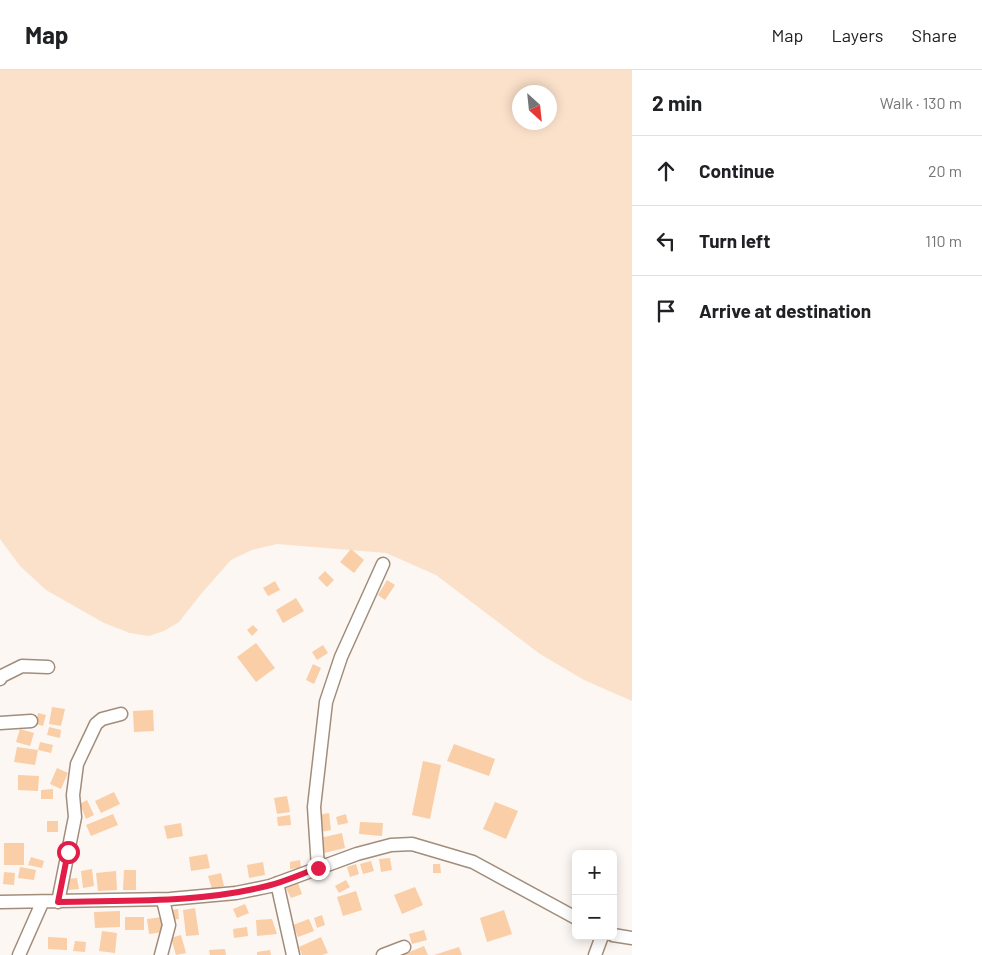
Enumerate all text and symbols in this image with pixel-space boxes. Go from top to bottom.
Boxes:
text: Map [25,20,68,49]
text: Map [771,24,803,46]
text: Layers [831,24,884,46]
text: Share [912,24,957,46]
north arrow [512,85,557,130]
text: 2 min [652,90,702,115]
text: Walk · 130 m [880,93,962,112]
icon: ahead [652,157,680,185]
text: Continue [699,159,775,182]
text: 20 m [928,161,962,180]
icon: left [652,227,680,255]
text: Turn left [699,229,770,252]
text: 110 m [925,231,962,250]
icon: arrive [652,297,680,325]
text: Arrive at destination [699,299,871,322]
route start [57,841,80,864]
map controls [572,850,617,940]
button: + [572,850,617,895]
route end [307,857,330,880]
button: − [572,895,617,940]

